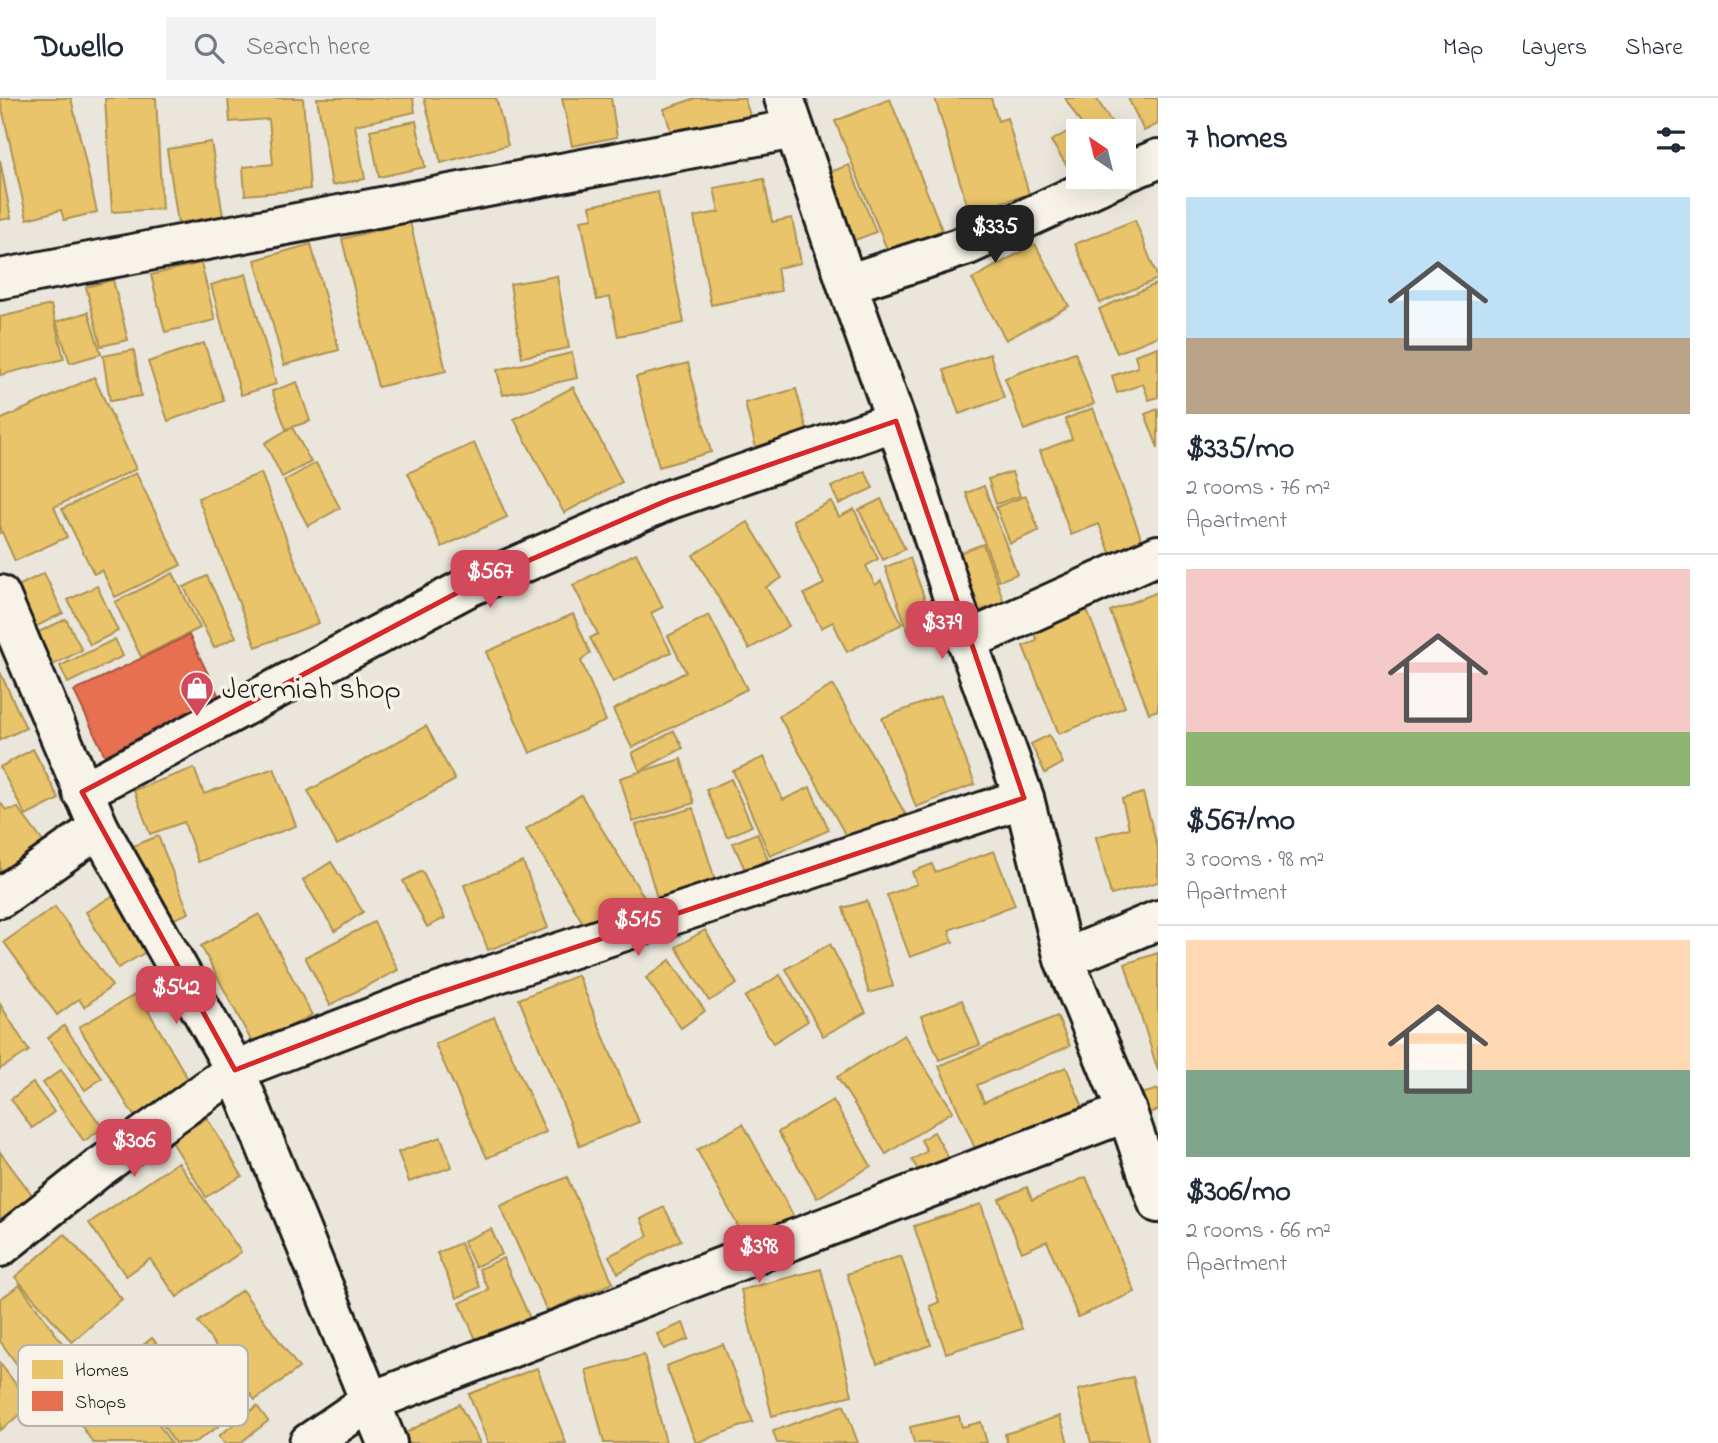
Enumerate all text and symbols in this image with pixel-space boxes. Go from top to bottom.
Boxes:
search box [166,17,656,80]
text: Dwello [35,24,124,72]
icon: search [190,29,228,67]
text: Search here [246,29,370,67]
text: Map [1443,31,1483,66]
text: Layers [1521,31,1587,66]
text: Share [1625,31,1683,66]
text: 7 homes [1186,118,1288,162]
north arrow [1066,119,1136,189]
map controls [1066,119,1136,189]
icon: filters [1652,121,1690,159]
pin: $335 [954,206,1036,265]
text: $335 [972,211,1018,244]
icon: home [1375,243,1501,369]
text: $335/mo [1186,428,1294,472]
text: 2 rooms · 76 m² [1186,472,1330,505]
text: Apartment [1186,505,1287,538]
pin: $567 [449,550,531,610]
text: $567 [467,556,513,589]
pin: $379 [901,602,983,661]
text: $379 [922,607,962,640]
icon: home [1375,615,1501,741]
shop icon: Jeremiah shop [178,669,216,718]
place label: Jeremiah shop [222,669,401,713]
text: $567/mo [1186,800,1295,844]
text: 3 rooms · 98 m² [1186,844,1324,877]
text: Apartment [1186,877,1287,910]
pin: $515 [597,898,679,958]
text: $515 [614,904,662,937]
pin: $542 [135,967,217,1026]
text: $542 [152,972,200,1005]
icon: home [1375,986,1501,1112]
pin: $306 [93,1119,175,1179]
text: $306 [112,1125,156,1158]
text: $306/mo [1186,1171,1291,1215]
text: 2 rooms · 66 m² [1186,1215,1331,1248]
pin: $398 [718,1226,800,1285]
text: $398 [740,1231,778,1264]
text: Apartment [1186,1248,1287,1281]
legend [18,1345,248,1426]
text: Homes [75,1358,129,1385]
text: Shops [75,1390,126,1417]

